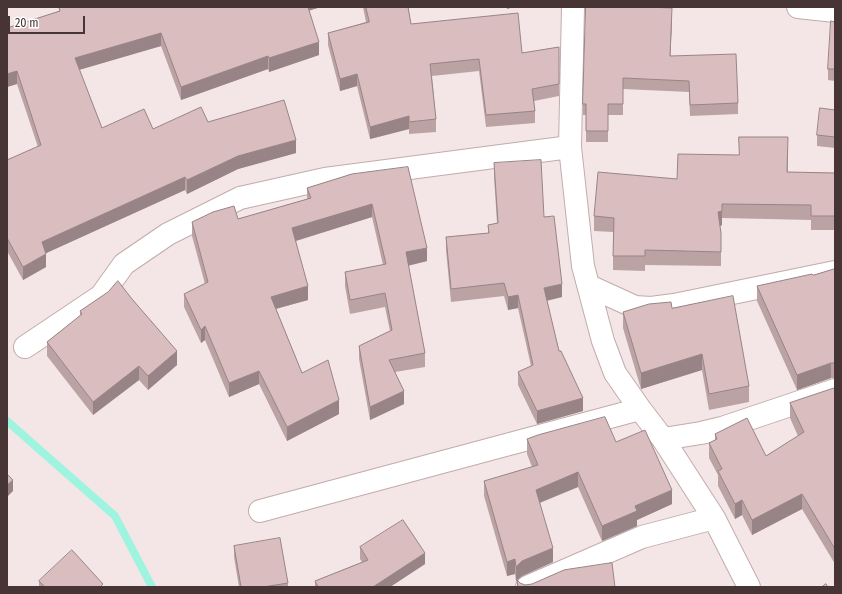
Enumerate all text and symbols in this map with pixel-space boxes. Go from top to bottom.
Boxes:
scale bar [10,8,87,34]
text: 20 m [15,16,39,30]

